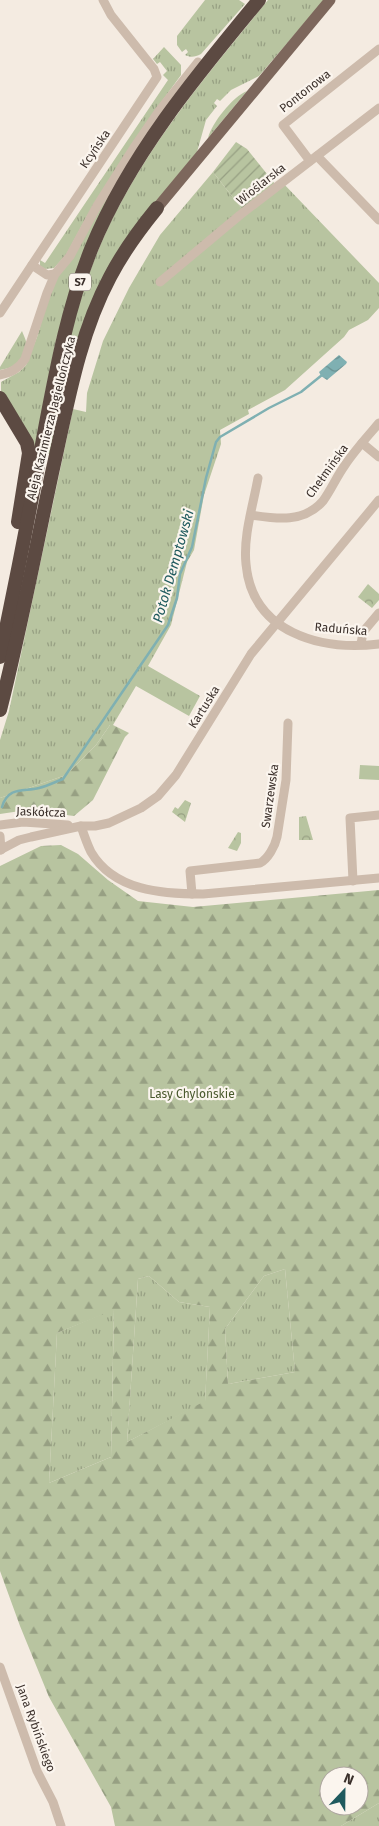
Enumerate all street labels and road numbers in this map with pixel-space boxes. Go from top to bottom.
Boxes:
street label: Pontonowa [277,67,333,115]
street label: Kcyńska [77,127,113,171]
street label: Wioślarska [234,160,288,208]
road number: S7 [69,274,91,290]
street label: Aleja Kazimierza Jagiellończyka [24,335,78,501]
street label: Chełmińska [303,442,351,500]
street label: Raduńska [314,620,368,638]
street label: Kartuska [185,683,223,731]
street label: Swarzewska [259,763,281,829]
street label: Jaskółcza [16,804,66,820]
street label: Jana Rybińskiego [14,1682,58,1774]

